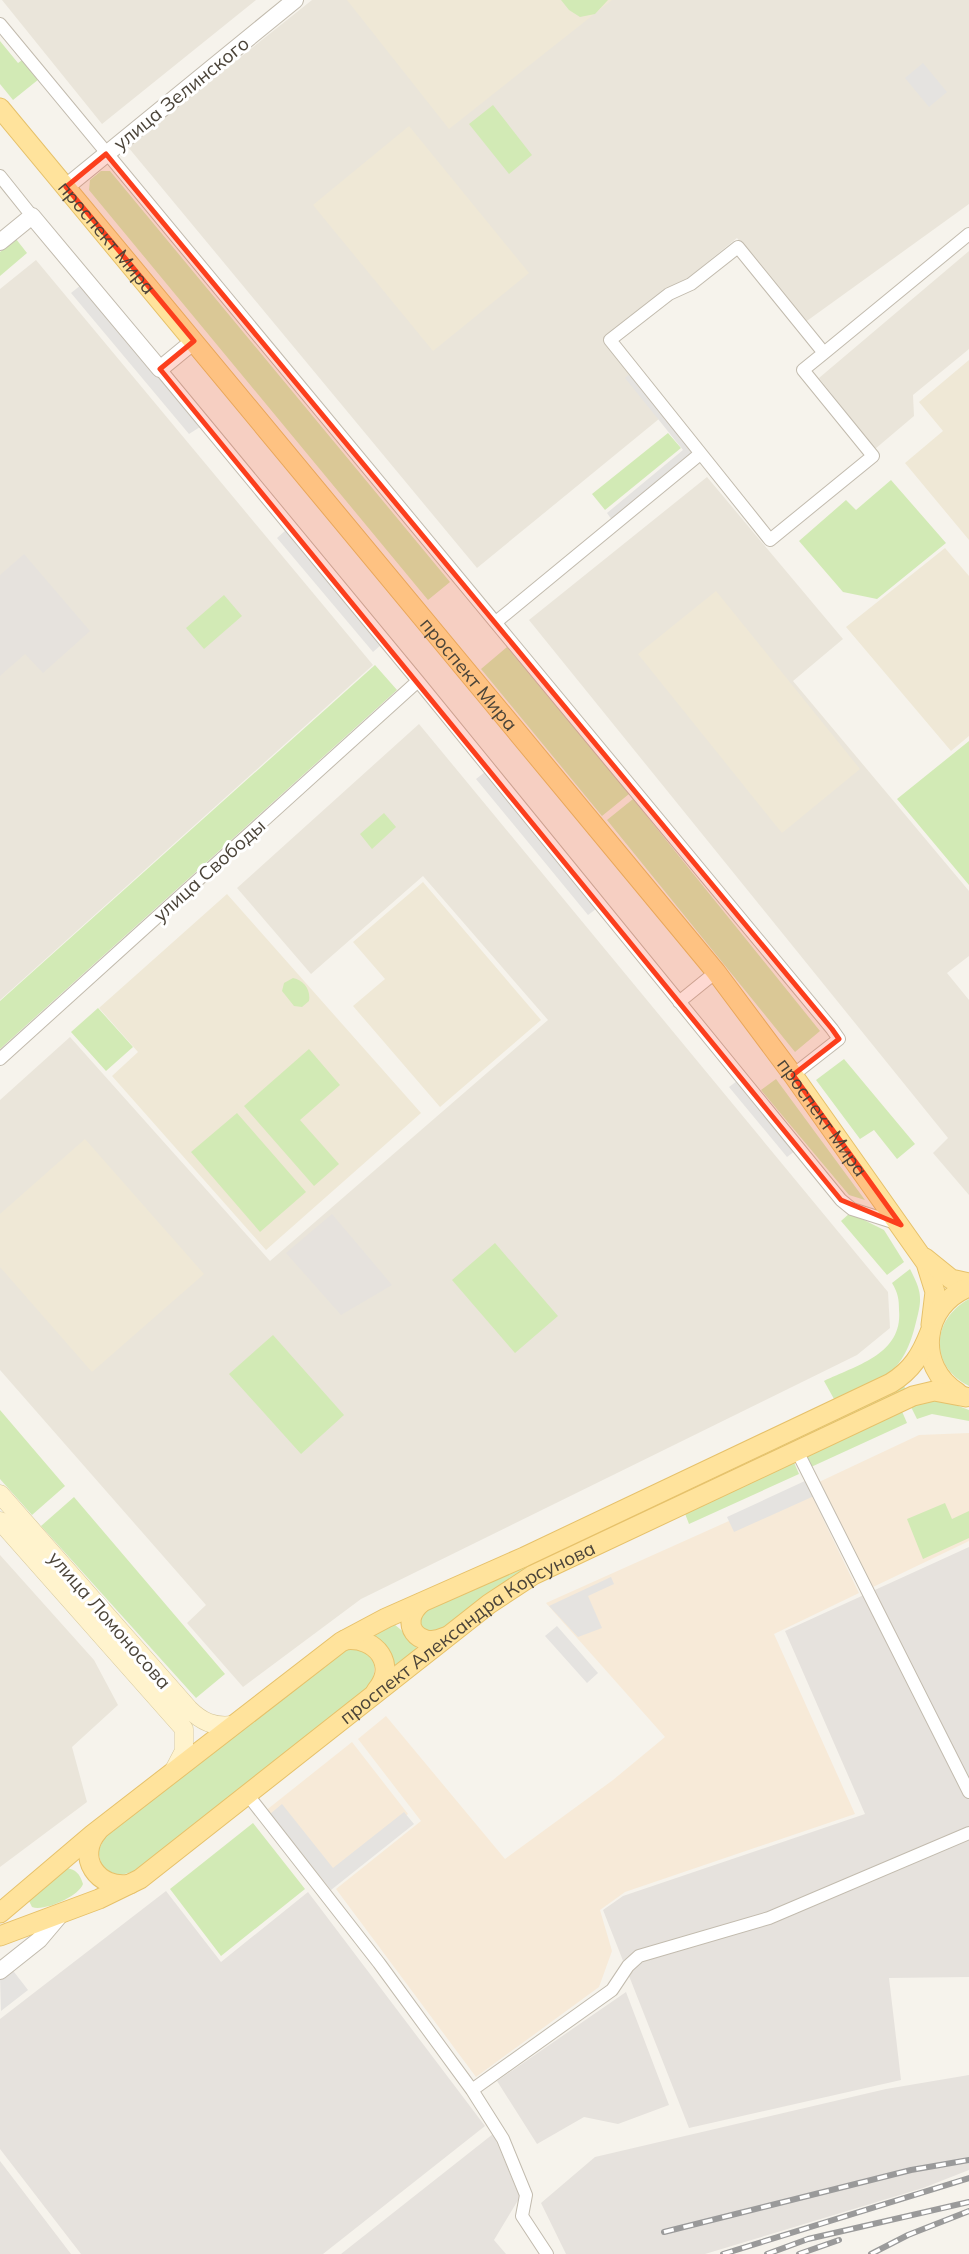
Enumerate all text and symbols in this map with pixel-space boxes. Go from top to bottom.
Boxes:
street label: улица Зелинского [108,31,254,155]
street label: проспект Мира [53,176,161,299]
street label: проспект Мира [415,612,523,736]
street label: улица Свободы [148,813,270,927]
street label: проспект Мира [772,1053,873,1181]
street label: проспект Александра Корсунова [335,1536,599,1729]
street label: улица Ломоносова [44,1546,176,1694]

